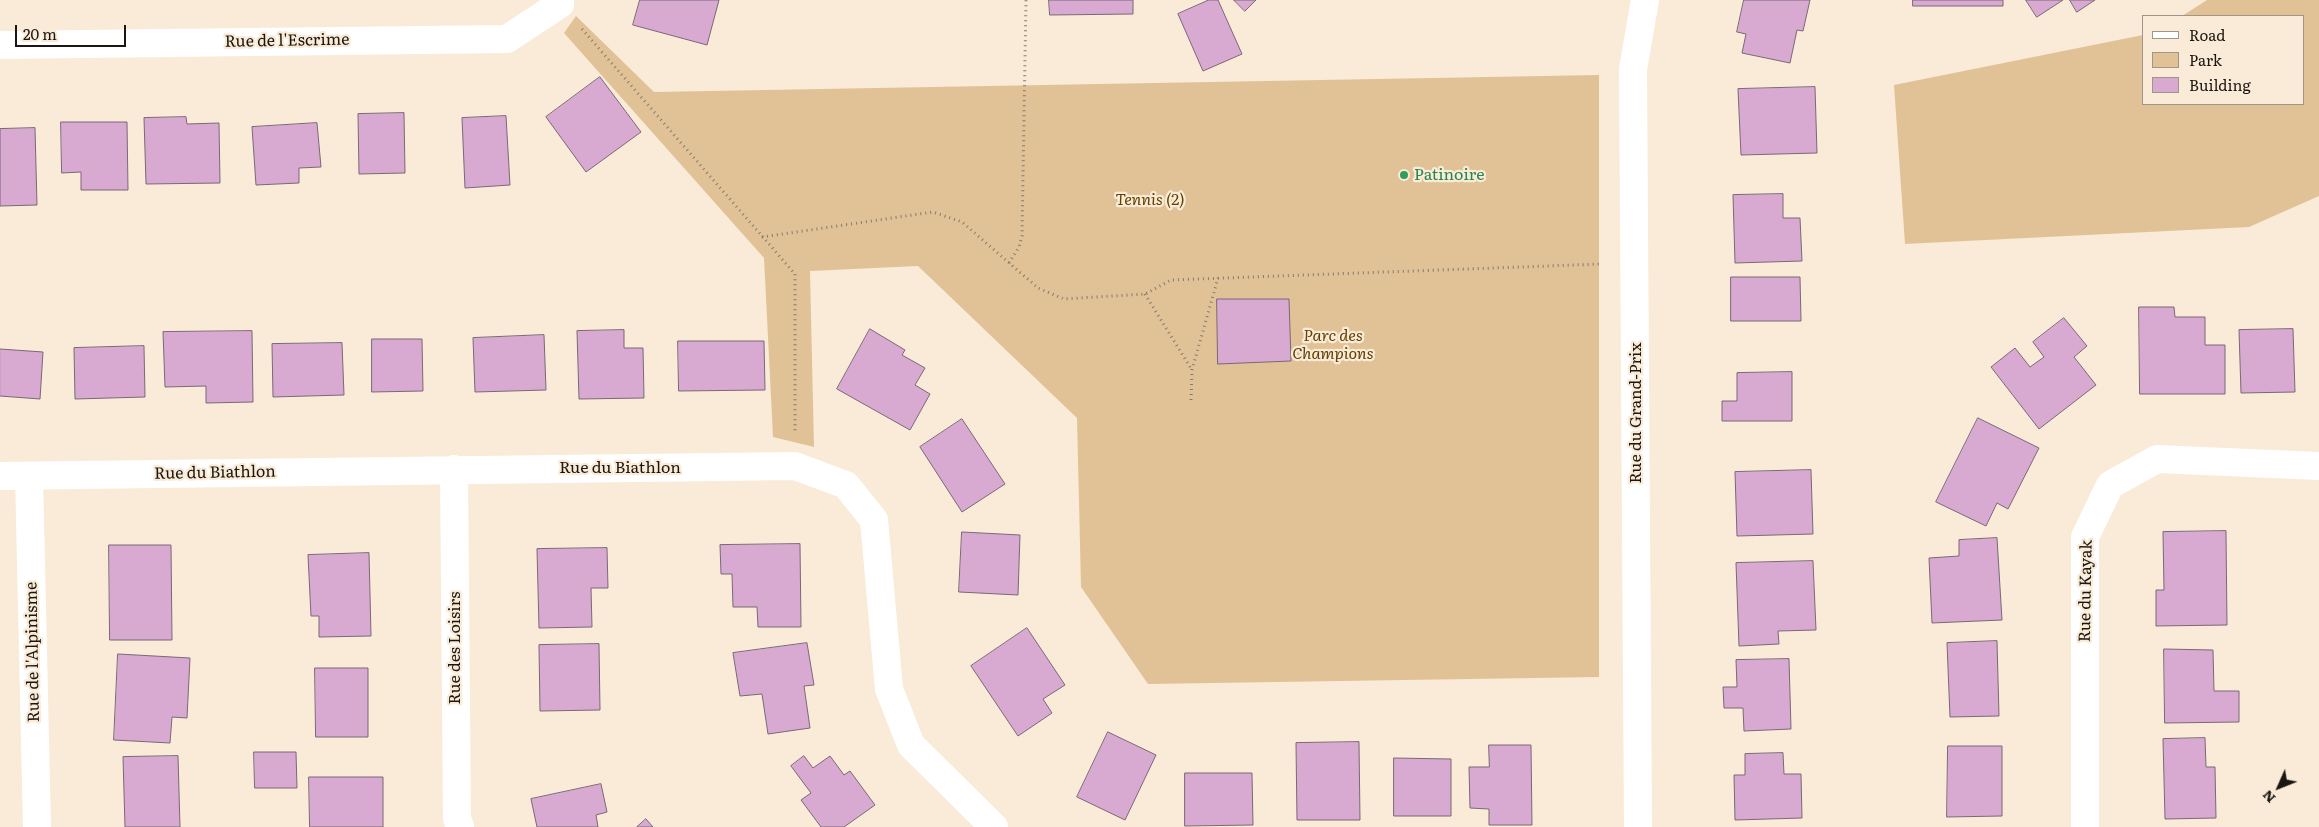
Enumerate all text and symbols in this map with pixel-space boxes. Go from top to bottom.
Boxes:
scale bar [18,15,129,47]
legend [2142,15,2304,105]
text: 20 m [23,22,57,45]
text: Road [2189,23,2225,46]
street label: Rue de l'Escrime [224,30,350,52]
text: Park [2189,48,2222,71]
text: Building [2189,73,2251,96]
place label: Patinoire [1414,165,1484,185]
marker: Patinoire [1398,169,1410,181]
park label: Tennis (2) [1115,190,1185,210]
park label: Parc des Champions [1292,326,1374,364]
street label: Rue du Grand-Prix [1626,342,1646,484]
street label: Rue du Biathlon [559,458,681,478]
street label: Rue du Biathlon [154,462,276,484]
street label: Rue du Kayak [2076,540,2096,642]
street label: Rue de l'Alpinisme [22,582,44,722]
street label: Rue des Loisirs [445,592,465,704]
north arrow [2254,762,2304,812]
text: N [2257,786,2279,809]

